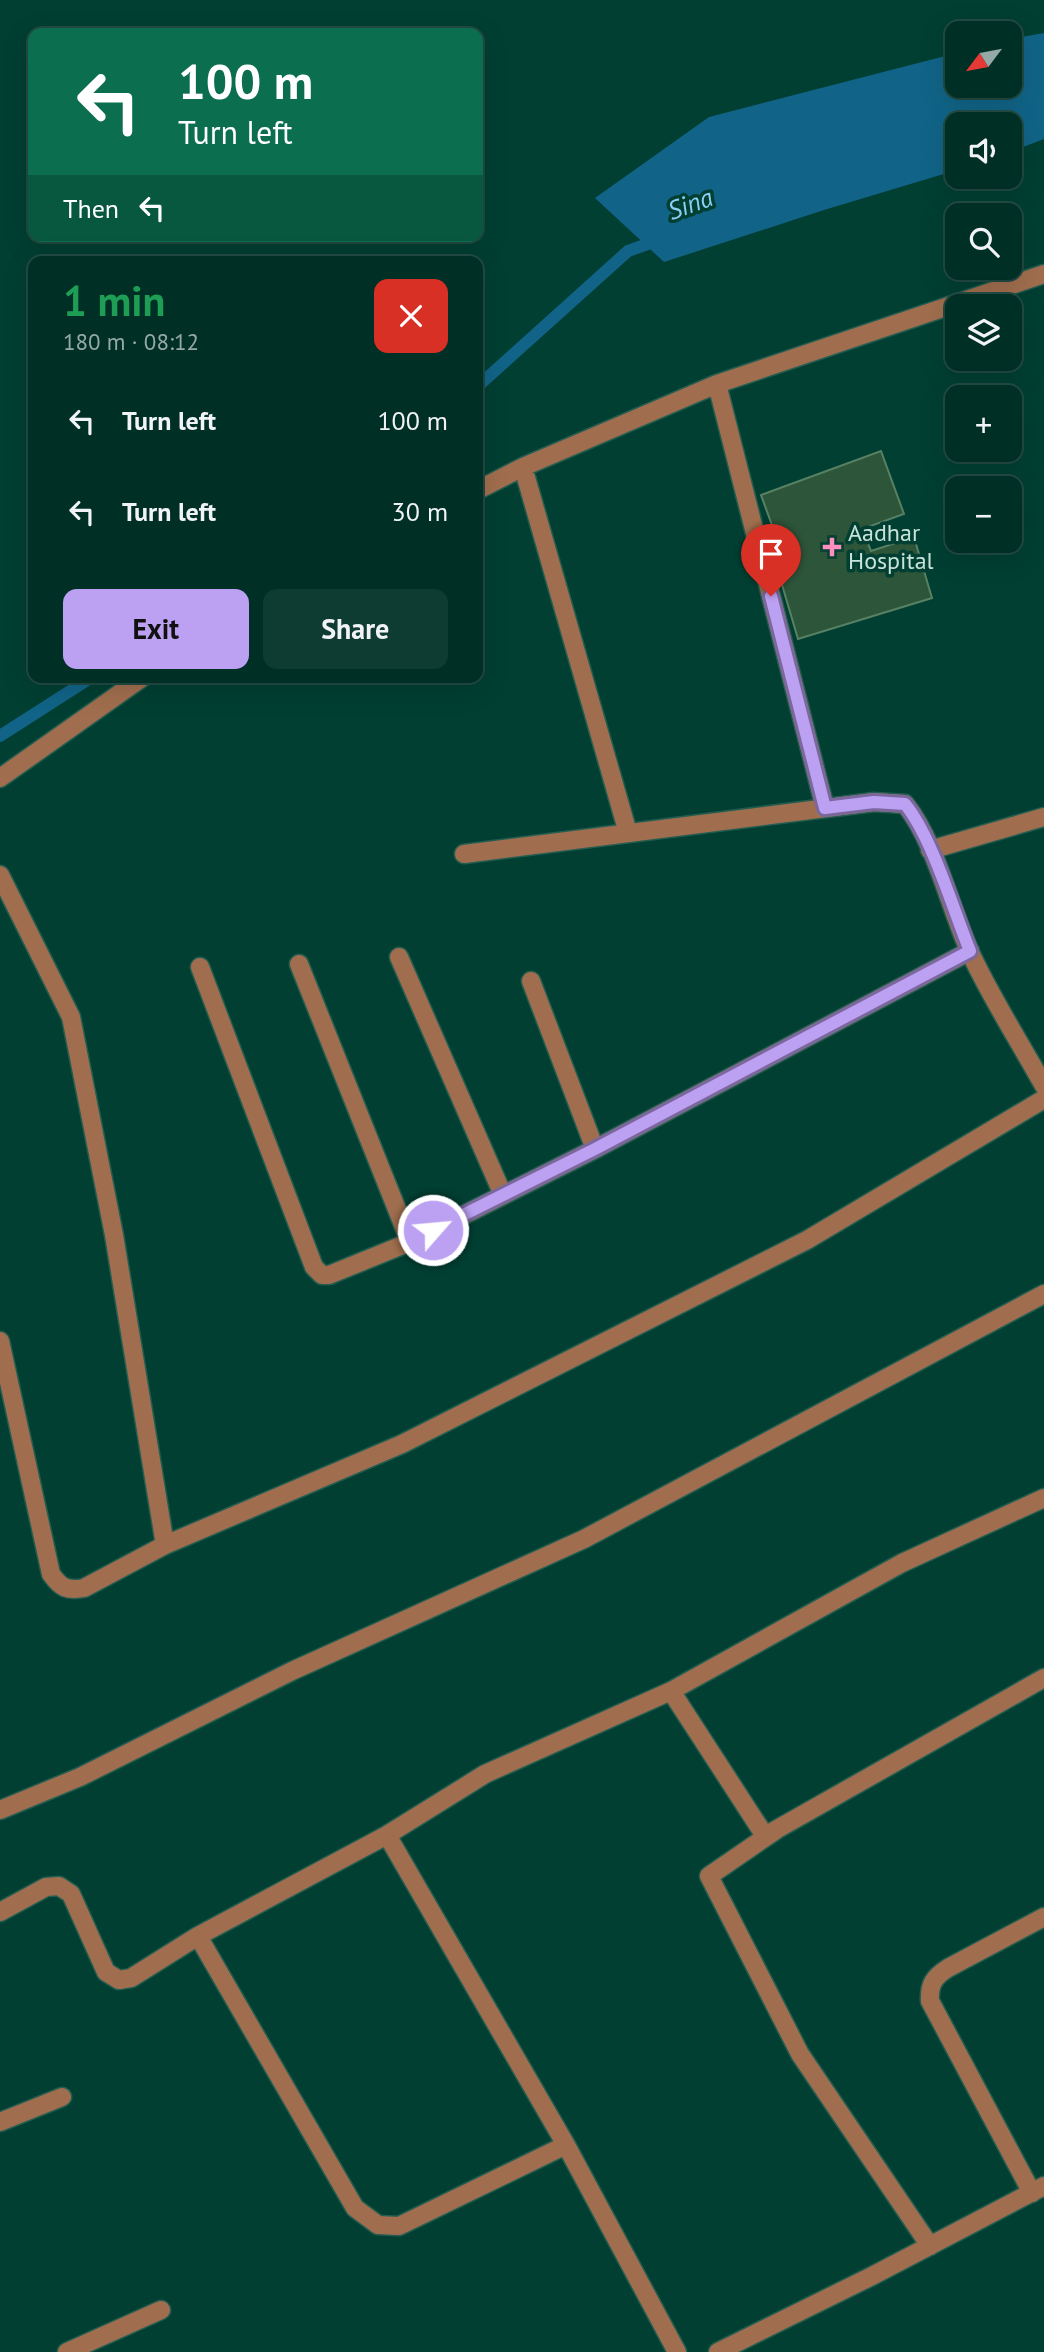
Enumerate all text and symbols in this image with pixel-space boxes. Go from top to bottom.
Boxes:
north arrow [945,21,1022,98]
map controls [945,21,1022,553]
text: 100 m [178,49,313,113]
icon: left [63,56,154,147]
text: Turn left [178,111,293,153]
button: sound [945,112,1022,189]
water label: Sina [663,180,717,227]
icon: left [133,189,171,227]
text: Then [63,192,119,225]
button: search [945,203,1022,280]
text: 1 min [63,273,165,328]
button: close [374,279,448,353]
button: layers [945,294,1022,371]
text: 180 m · 08:12 [63,327,199,356]
button: + [945,385,1022,462]
icon: left [63,402,101,440]
text: Turn left [122,404,216,437]
text: 100 m [377,404,448,437]
button: − [945,476,1022,553]
icon: left [63,493,101,531]
text: Turn left [122,495,216,528]
text: 30 m [392,495,448,528]
place label: Aadhar Hospital [848,517,934,576]
pin [741,524,801,596]
icon: arrive [752,535,790,573]
marker: Aadhar Hospital [822,537,842,557]
button: Exit [63,589,249,669]
button: Share [263,589,448,669]
position arrow [396,1193,470,1267]

